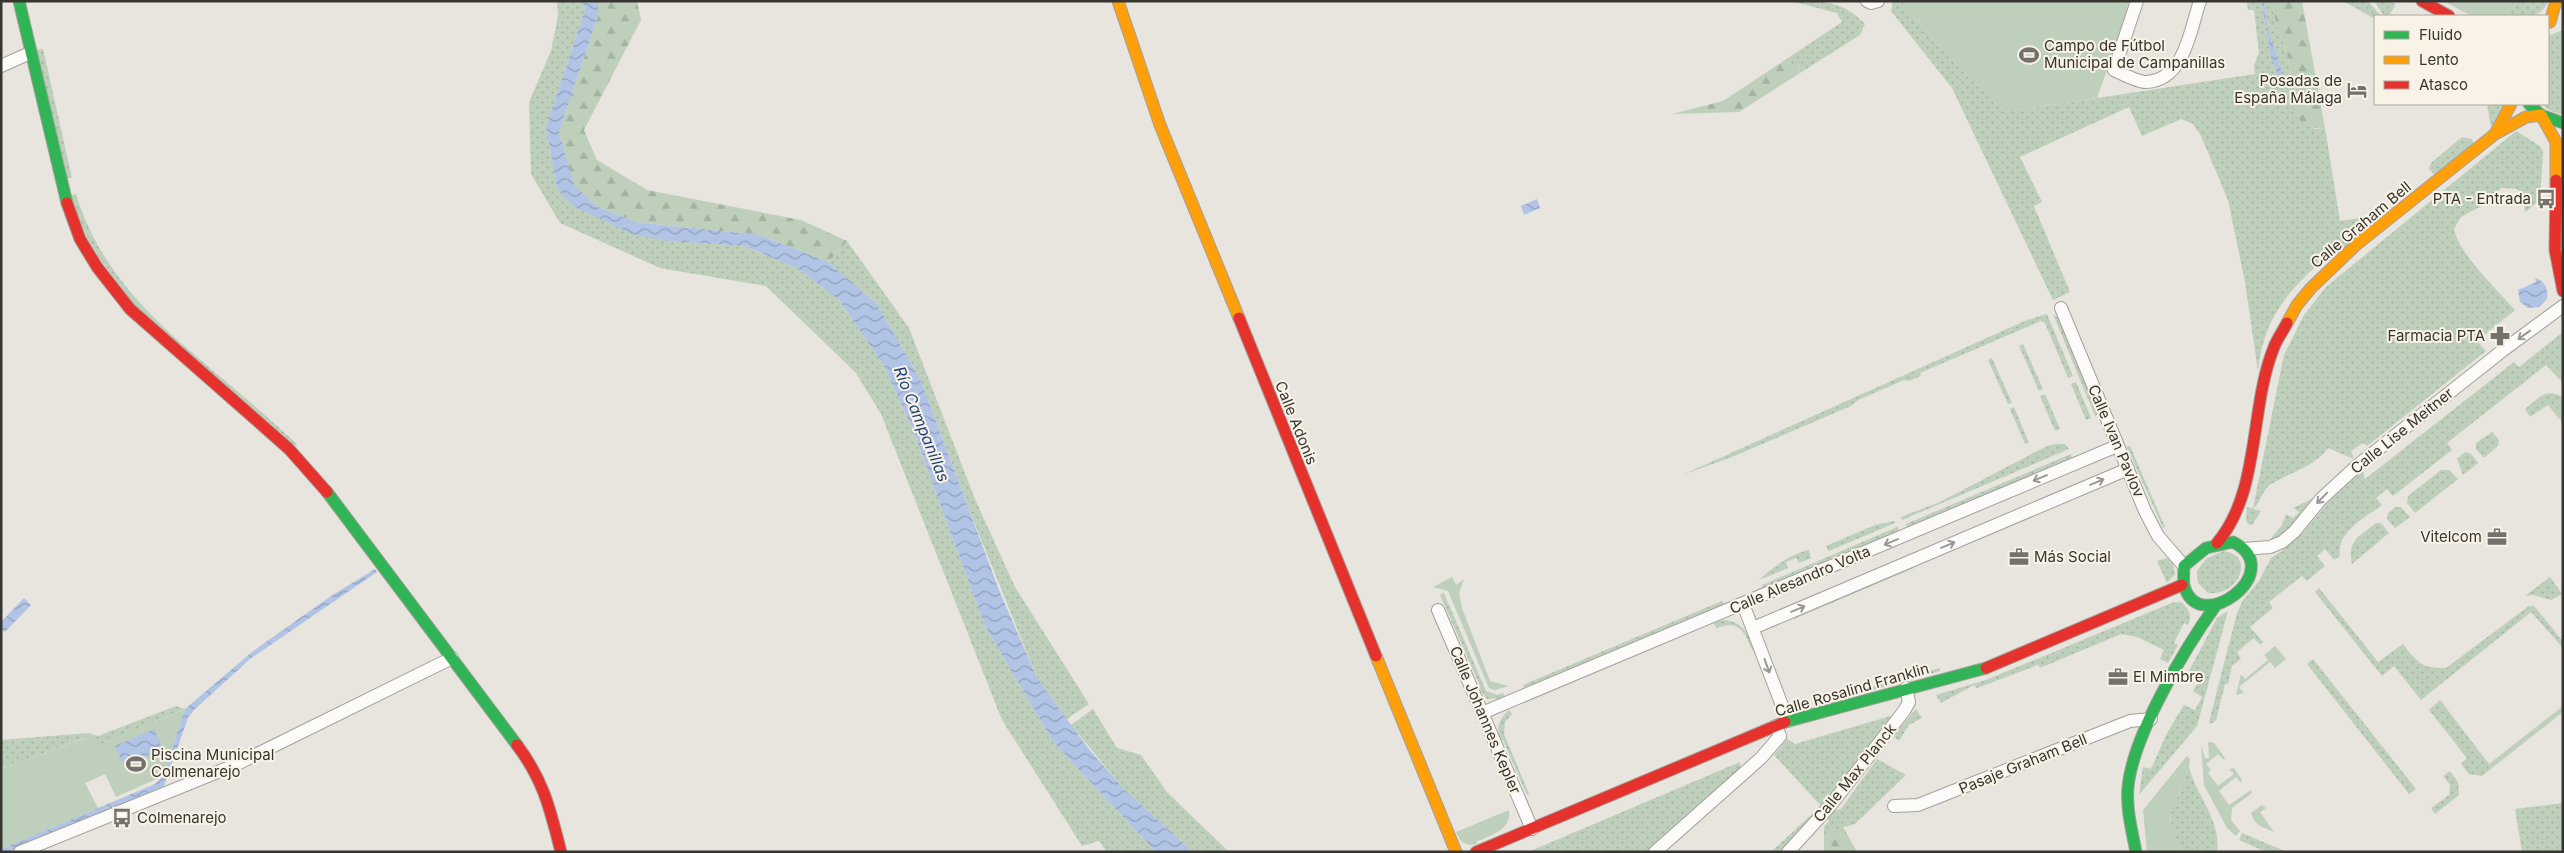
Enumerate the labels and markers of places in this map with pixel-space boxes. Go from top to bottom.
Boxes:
place label: Campo de Fútbol Municipal de Campanillas [2044,36,2225,72]
sports icon: Campo de Fútbol Municipal de Campanillas [2018,44,2040,66]
place label: Posadas de España Málaga [2234,71,2342,107]
hotel icon: Posadas de España Málaga [2346,79,2368,101]
bus stop icon: PTA - Entrada [2535,188,2557,210]
place label: PTA - Entrada [2433,189,2531,208]
pharmacy icon: Farmacia PTA [2489,325,2511,347]
place label: Farmacia PTA [2387,326,2485,345]
office icon: Vitelcom [2486,526,2508,548]
place label: Vitelcom [2420,527,2482,546]
office icon: Más Social [2008,546,2030,568]
place label: Más Social [2034,547,2111,566]
office icon: El Mimbre [2107,666,2129,688]
place label: El Mimbre [2133,667,2204,686]
place label: Piscina Municipal Colmenarejo [151,745,274,781]
sports icon: Piscina Municipal Colmenarejo [125,753,147,775]
bus stop icon: Colmenarejo [111,807,133,829]
place label: Colmenarejo [137,808,227,827]

